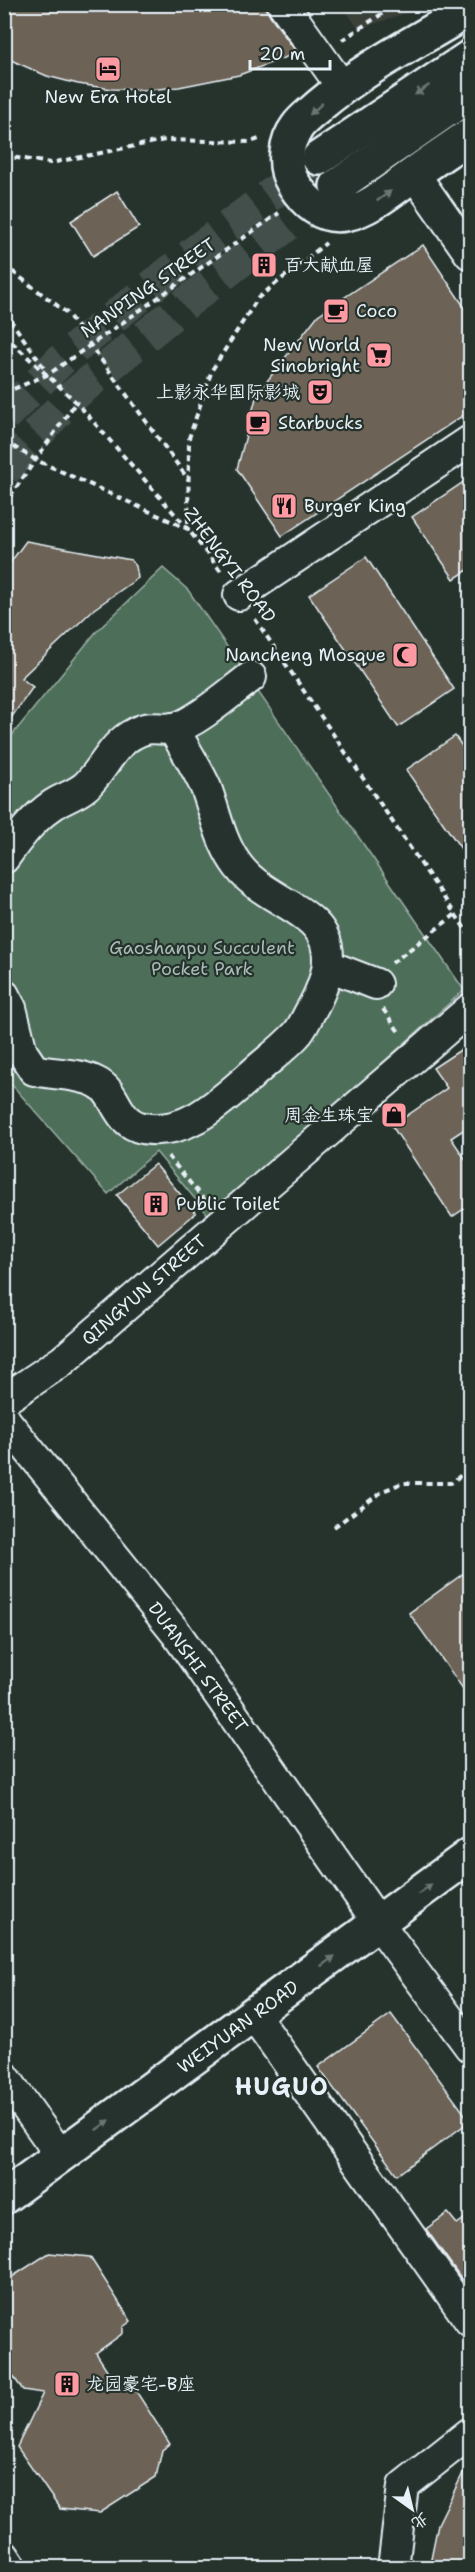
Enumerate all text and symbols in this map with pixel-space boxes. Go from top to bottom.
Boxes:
scale bar [250,33,330,71]
text: 20 m [259,42,305,66]
hotel icon: New Era Hotel [93,54,123,84]
one-way arrow [414,84,430,95]
place label: New Era Hotel [44,85,172,109]
one-way arrow [309,102,324,115]
one-way arrow [376,190,392,202]
street label: NANPING STREET [76,232,220,344]
building icon: 百大献血屋 [249,250,279,280]
place label: 百大献血屋 [284,253,374,277]
cafe icon: Coco [321,296,351,326]
place label: Coco [356,299,397,323]
place label: New World Sinobright [263,333,360,378]
supermarket icon: New World Sinobright [364,340,394,370]
theatre icon: 上影永华国际影城 [305,377,335,407]
place label: 上影永华国际影城 [156,380,300,404]
cafe icon: Starbucks [243,408,273,438]
place label: Starbucks [278,411,363,435]
restaurant icon: Burger King [269,491,299,521]
place label: Burger King [304,494,406,518]
street label: ZHENGYI ROAD [179,502,281,628]
mosque icon: Nancheng Mosque [390,640,420,670]
place label: Nancheng Mosque [225,643,386,667]
park label: Gaoshanpu Succulent Pocket Park [109,936,295,981]
shop icon: 周金生珠宝 [379,1100,409,1130]
place label: 周金生珠宝 [284,1103,374,1127]
building icon: Public Toilet [141,1189,171,1219]
place label: Public Toilet [176,1192,280,1216]
street label: QINGYUN STREET [77,1229,211,1351]
street label: DUANSHI STREET [143,1597,253,1737]
one-way arrow [417,1884,432,1896]
one-way arrow [319,1955,335,1967]
street label: WEIYUAN ROAD [173,1975,304,2079]
district label: HUGUO [235,2071,329,2103]
one-way arrow [95,2120,110,2132]
building icon: 龙园豪宅-B座 [52,2369,82,2399]
place label: 龙园豪宅-B座 [86,2372,195,2396]
north arrow [382,2479,442,2539]
text: 北 [408,2508,433,2534]

